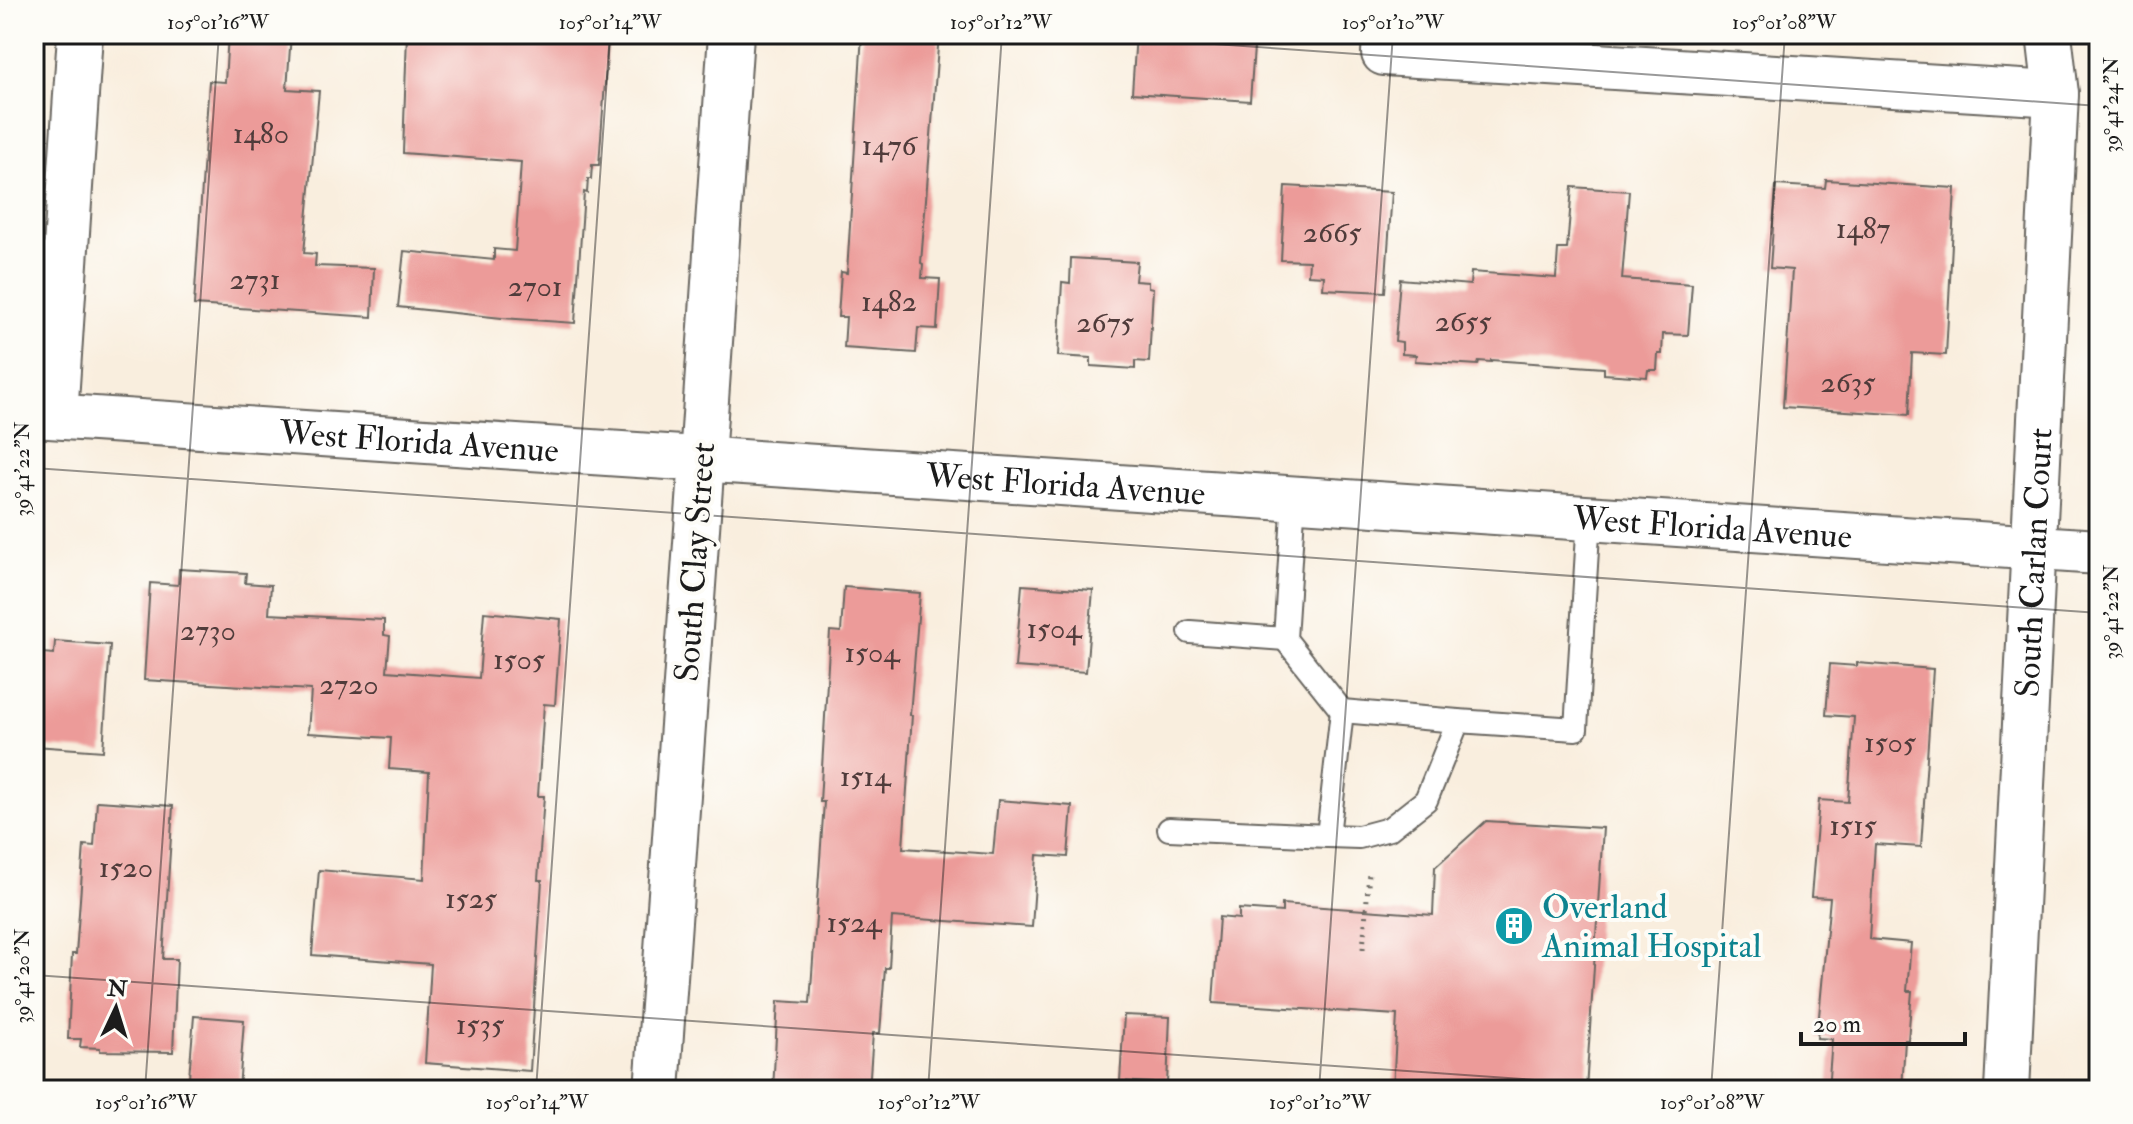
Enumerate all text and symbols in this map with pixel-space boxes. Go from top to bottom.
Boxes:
text: 105°01'16"W [167,10,270,35]
text: 105°01'14"W [559,10,662,35]
text: 105°01'12"W [950,10,1053,35]
text: 105°01'10"W [1342,10,1445,35]
text: 105°01'08"W [1732,10,1837,35]
text: 39°41'24"N [2099,57,2124,153]
house number: 1480 [233,115,289,152]
house number: 1476 [861,127,918,164]
house number: 1487 [1836,210,1891,247]
house number: 2665 [1303,214,1362,251]
house number: 2731 [229,261,281,298]
house number: 2701 [508,268,562,305]
house number: 1482 [861,283,917,320]
house number: 2655 [1435,303,1492,340]
house number: 2675 [1076,304,1134,341]
house number: 2635 [1820,364,1876,401]
street label: West Florida Avenue [277,411,560,473]
text: 39°41'22"N [10,421,35,516]
street label: South Carlan Court [2006,427,2063,699]
street label: South Clay Street [666,441,725,683]
street label: West Florida Avenue [924,454,1207,516]
street label: West Florida Avenue [1570,497,1853,559]
text: 39°41'22"N [2099,564,2124,659]
house number: 1504 [1027,610,1083,647]
house number: 2730 [180,612,236,649]
house number: 1504 [845,634,901,671]
house number: 1505 [493,641,546,678]
house number: 2720 [319,666,379,703]
house number: 1505 [1864,724,1917,761]
house number: 1514 [840,758,892,795]
house number: 1515 [1829,807,1878,844]
house number: 1520 [99,849,153,886]
house number: 1525 [445,880,498,917]
place label: Overland Animal Hospital [1541,886,1762,968]
house number: 1524 [826,904,883,941]
building icon: Overland Animal Hospital [1493,905,1535,947]
text: 39°41'20"N [10,928,35,1024]
north arrow [76,968,156,1048]
text: N [106,974,128,1004]
scale bar [1801,996,1965,1046]
house number: 1535 [456,1006,505,1043]
text: 20 m [1813,1009,1862,1040]
text: 105°01'16"W [95,1090,198,1115]
text: 105°01'14"W [486,1090,589,1115]
text: 105°01'12"W [878,1090,981,1115]
text: 105°01'10"W [1269,1090,1372,1115]
text: 105°01'08"W [1660,1090,1765,1115]

